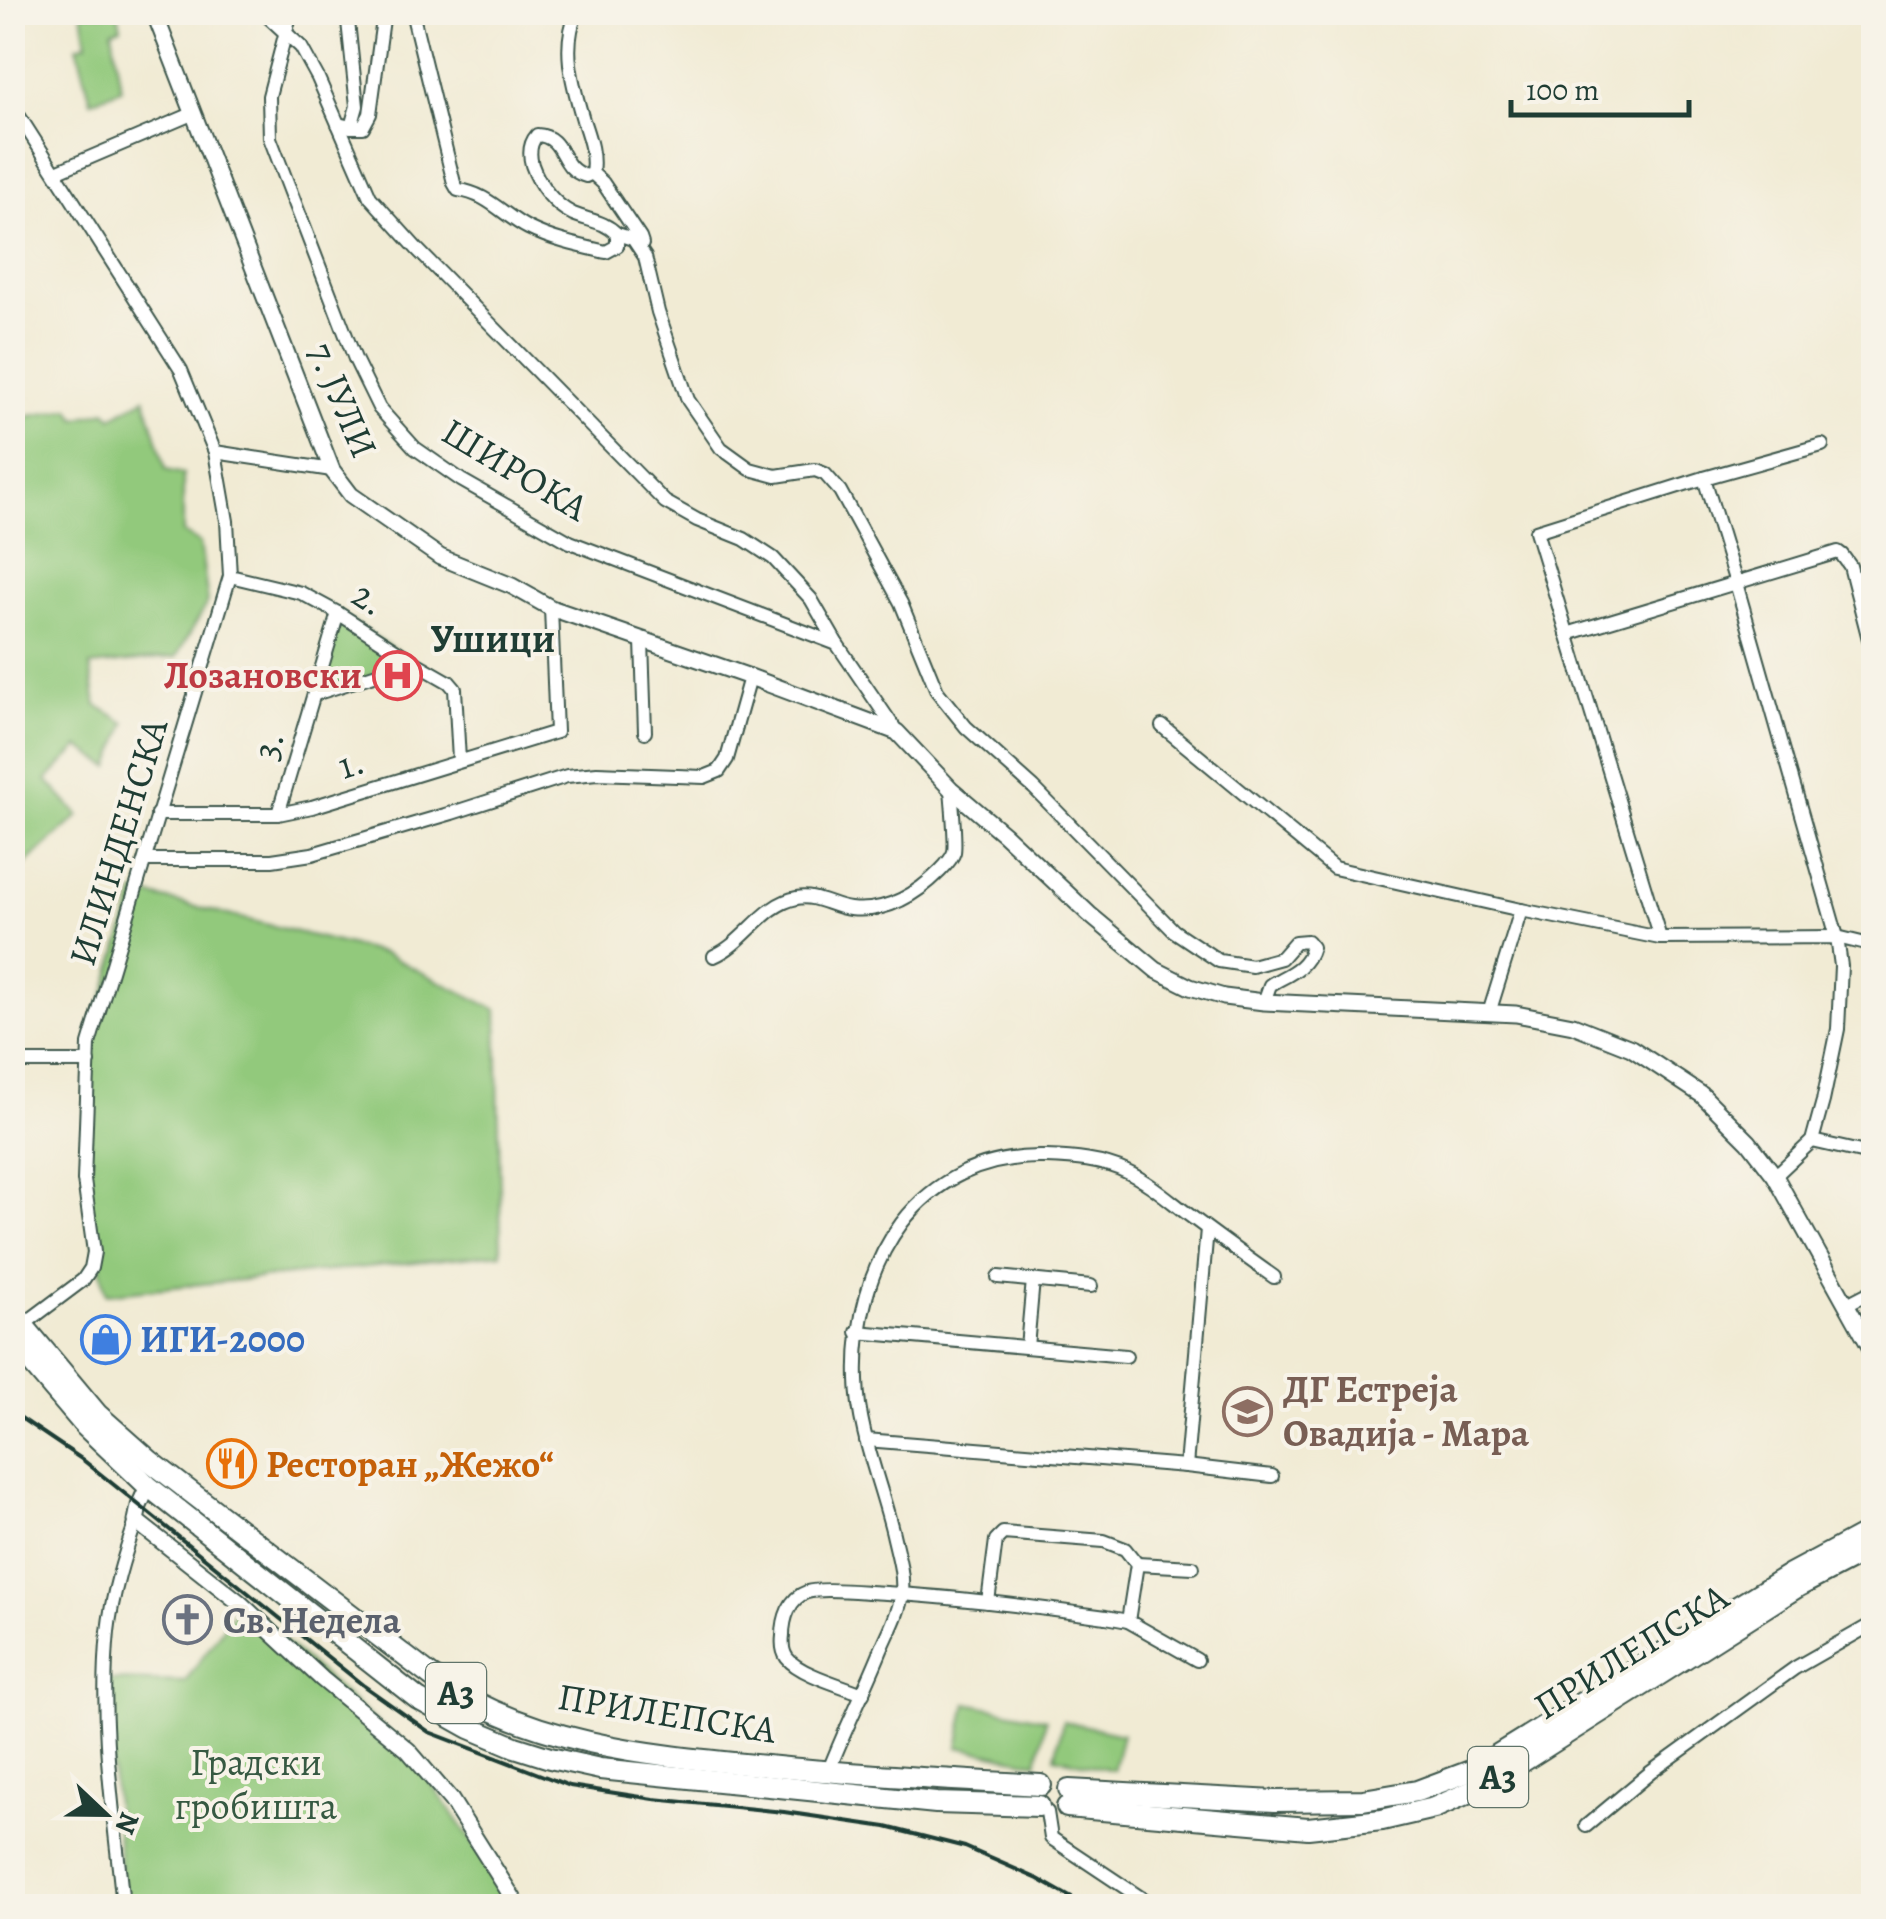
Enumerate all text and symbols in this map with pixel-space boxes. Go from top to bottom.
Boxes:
scale bar [1511,55,1688,117]
text: 100 m [1526,70,1599,110]
street label: 7. ЈУЛИ [296,334,390,466]
street label: ШИРОКА [432,405,599,533]
street label: 2. [343,568,395,628]
district label: Ушици [430,611,556,666]
place label: Лозановски [164,649,362,701]
hospital icon: Лозановски [371,649,423,701]
street label: ИЛИНДЕНСКА [56,711,180,972]
street label: 3. [239,724,297,766]
street label: 1. [331,734,371,792]
shop icon: ИГИ-2000 [79,1313,131,1365]
place label: ИГИ-2000 [140,1313,305,1365]
place label: ДГ Естреја Овадија - Мара [1283,1363,1530,1459]
school or university icon: ДГ Естреја Овадија - Мара [1222,1385,1274,1437]
restaurant icon: Ресторан „Жежо“ [205,1438,257,1490]
place label: Ресторан „Жежо“ [266,1438,554,1490]
street label: ПРИЛЕПСКА [1524,1570,1739,1731]
church icon: Св. Недела [162,1594,214,1646]
place label: Св. Недела [223,1594,402,1646]
road number: A3 [426,1663,486,1723]
street label: ПРИЛЕПСКА [554,1670,781,1756]
park label: Градски гробишта [175,1736,338,1832]
road number: A3 [1468,1747,1528,1807]
north arrow [55,1764,155,1864]
text: N [106,1806,149,1840]

